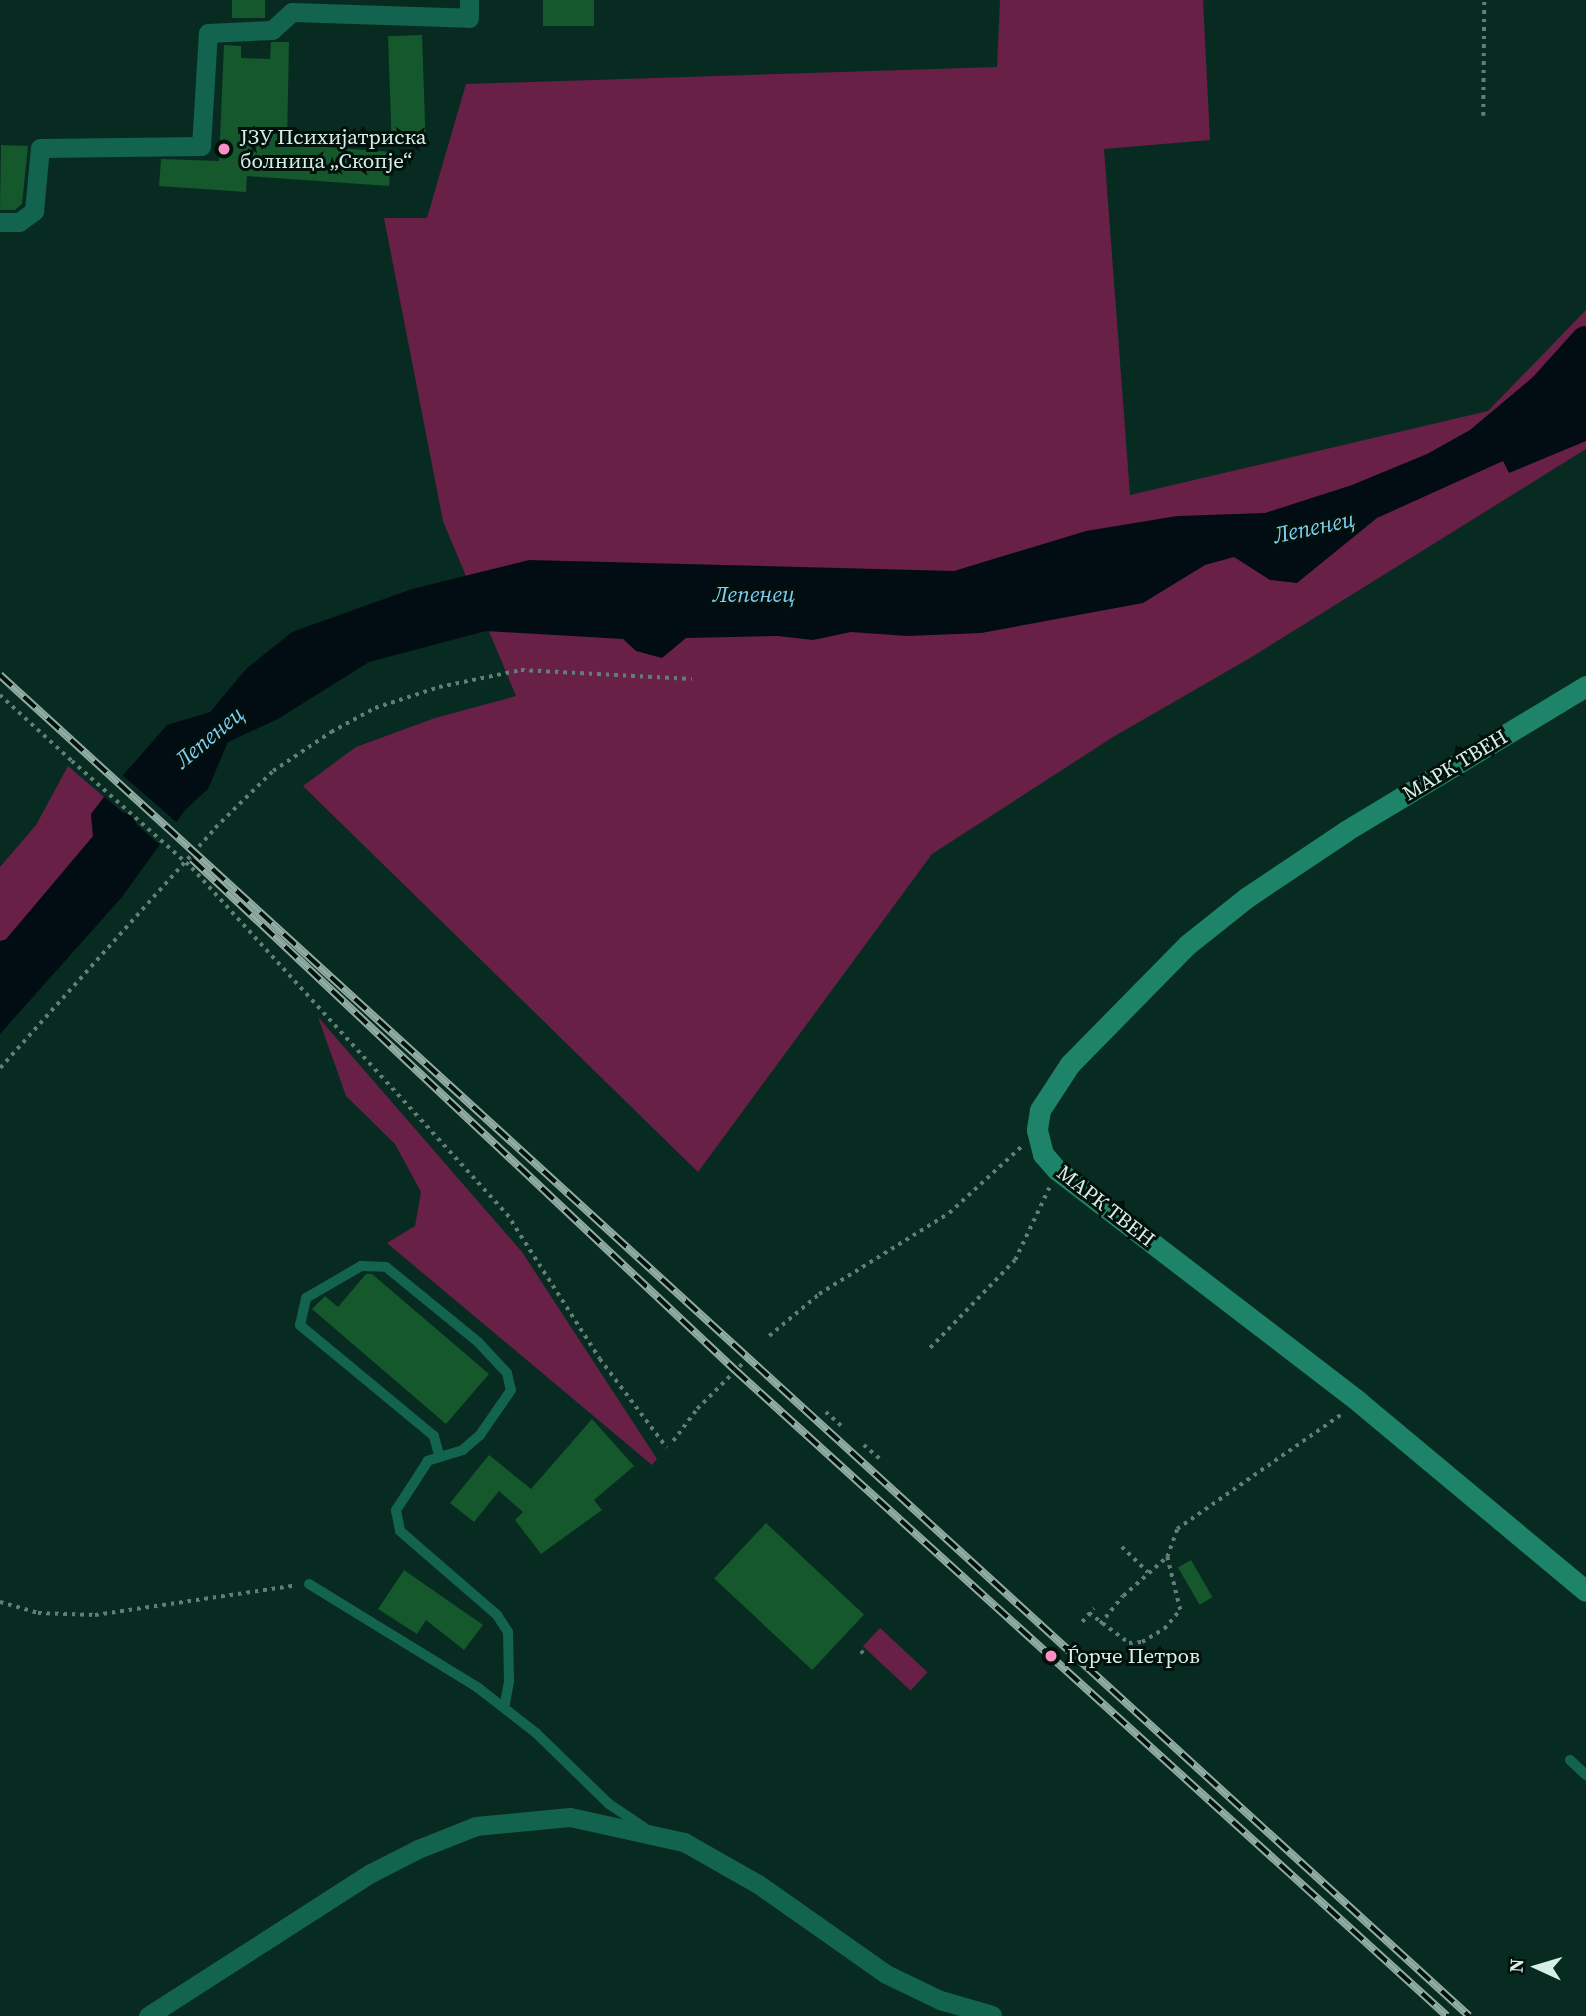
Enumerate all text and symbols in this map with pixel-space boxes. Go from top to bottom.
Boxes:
place label: ЈЗУ Психијатриска болница „Скопје“ [240,124,427,174]
marker: ЈЗУ Психијатриска болница „Скопје“ [214,139,234,159]
water label: Лепенец [1271,505,1357,549]
water label: Лепенец [713,580,795,608]
water label: Лепенец [169,700,249,774]
street label: МАРК ТВЕН [1398,724,1512,806]
street label: МАРК ТВЕН [1052,1160,1160,1252]
place label: Ѓорче Петров [1067,1643,1200,1669]
marker: Ѓорче Петров [1041,1646,1061,1666]
north arrow [1502,1932,1572,2002]
text: N [1503,1958,1530,1973]

